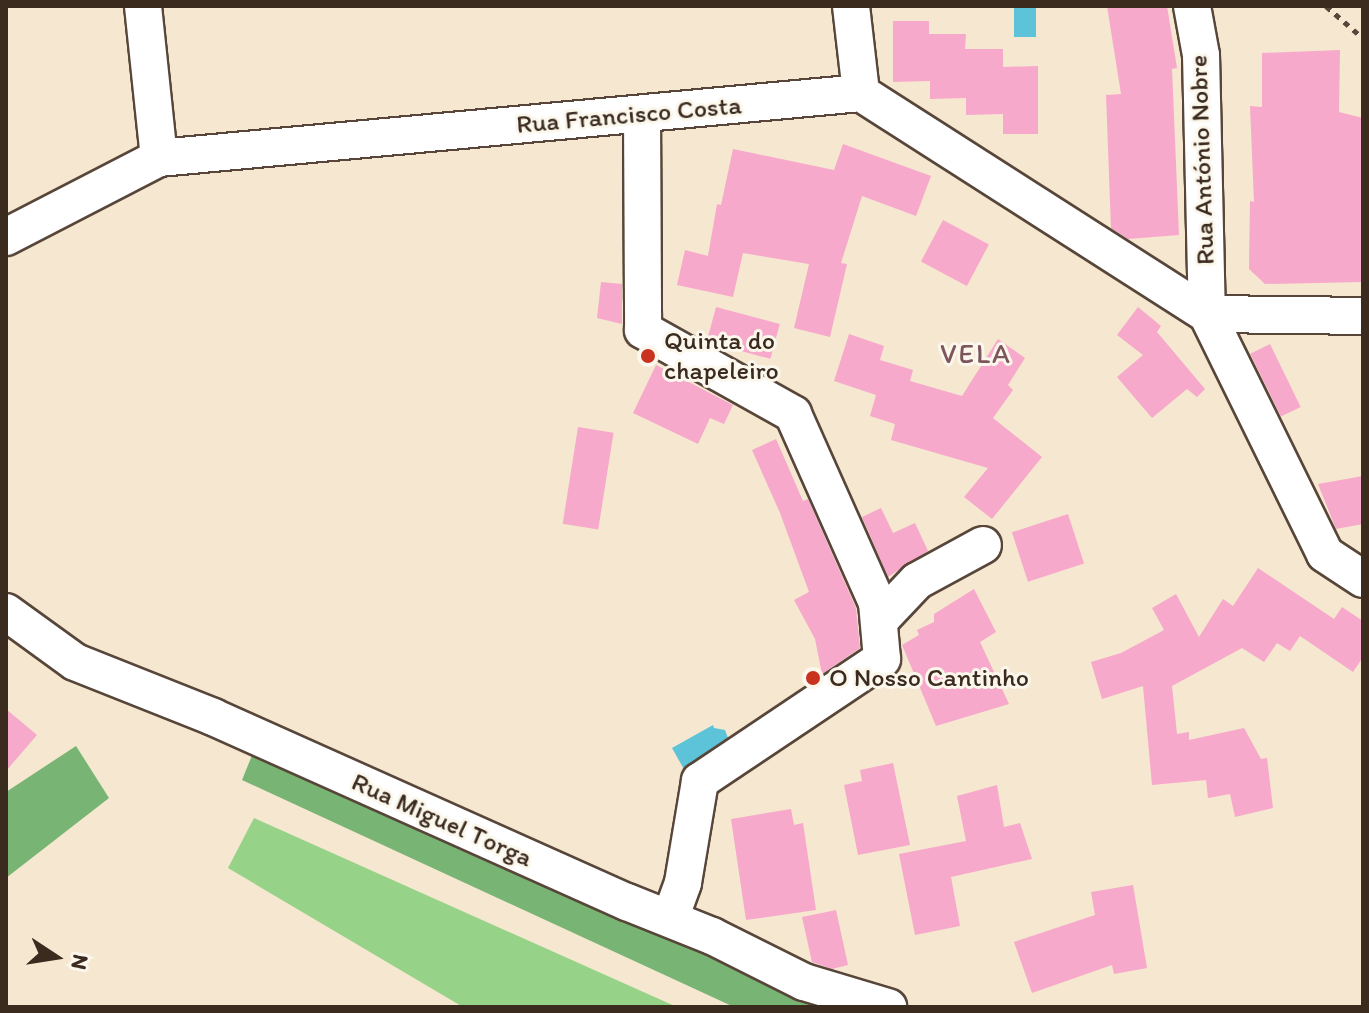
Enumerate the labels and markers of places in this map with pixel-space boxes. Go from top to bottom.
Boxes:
place label: Quinta do chapeleiro [664,325,779,386]
marker: Quinta do chapeleiro [639,347,657,365]
place label: O Nosso Cantinho [829,662,1030,694]
marker: O Nosso Cantinho [804,669,822,687]

